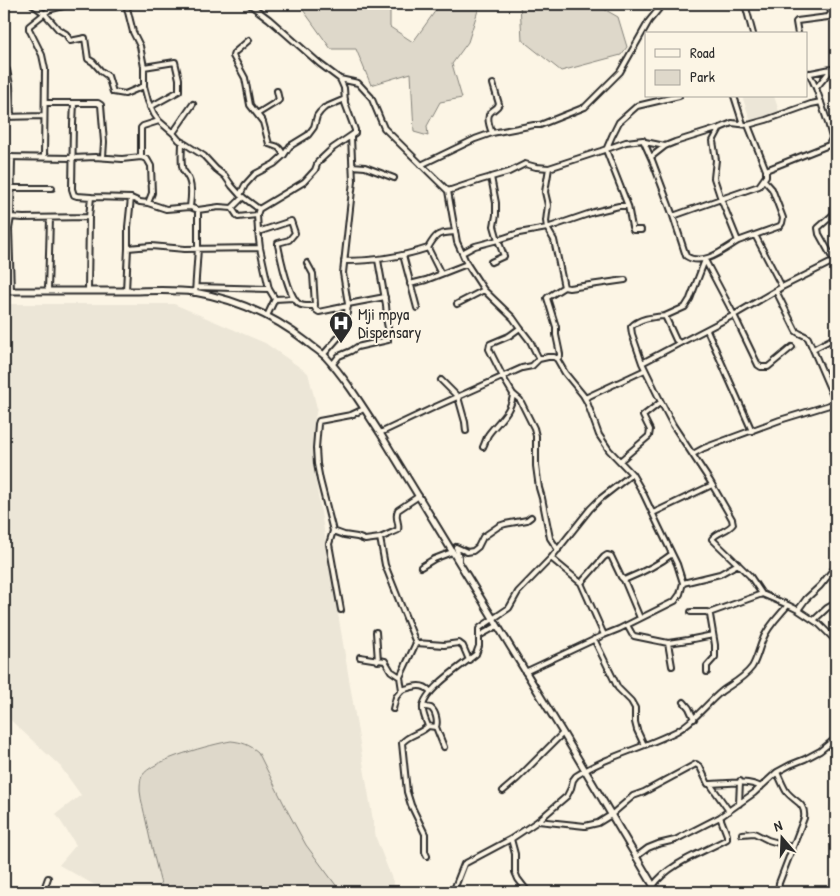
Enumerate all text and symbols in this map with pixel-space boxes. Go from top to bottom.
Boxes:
legend [645,32,808,98]
text: Road [690,42,715,63]
text: Park [690,66,715,87]
place label: Mji mpya Dispensary [358,303,421,343]
hospital icon: Mji mpya Dispensary [328,310,354,344]
north arrow [758,814,808,864]
text: N [771,815,785,835]

